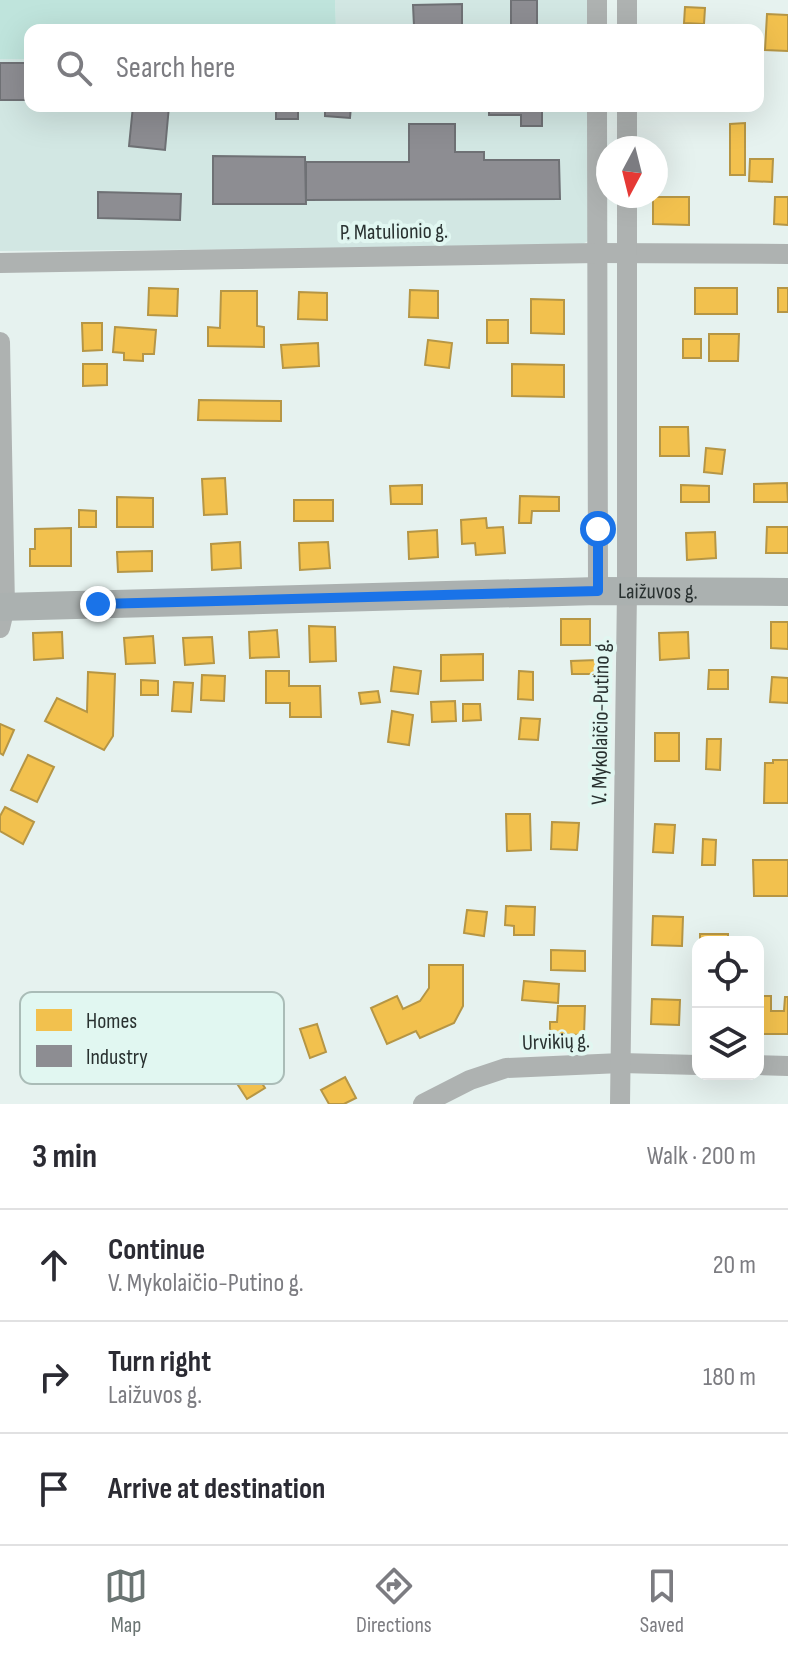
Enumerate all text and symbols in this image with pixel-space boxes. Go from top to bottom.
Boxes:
search box [24,24,764,112]
icon: search [52,46,96,90]
text: Search here [116,50,235,86]
north arrow [596,136,668,208]
street label: P. Matulionio g. [340,218,448,246]
route start [580,511,616,547]
street label: Laižuvos g. [618,578,698,605]
route end [80,586,116,622]
street label: V. Mykolaičio-Putino g. [586,639,616,805]
map controls [692,936,764,1080]
button: locate [692,936,764,1008]
legend [20,992,284,1084]
text: Homes [86,1008,137,1035]
button: layers [692,1008,764,1080]
street label: Urvikių g. [522,1027,590,1057]
text: Industry [86,1044,148,1071]
text: 3 min [32,1136,97,1177]
text: Walk · 200 m [647,1141,756,1172]
text: Continue [108,1232,205,1268]
icon: ahead [32,1243,76,1287]
text: 20 m [713,1250,756,1281]
text: V. Mykolaičio-Putino g. [108,1268,304,1299]
text: Turn right [108,1344,211,1380]
icon: right [32,1355,76,1399]
text: 180 m [703,1362,756,1393]
text: Laižuvos g. [108,1380,202,1411]
icon: arrive [32,1467,76,1511]
text: Arrive at destination [108,1471,325,1507]
tab: Map [104,1564,148,1639]
tab: Directions [356,1564,432,1639]
tab: Saved [640,1564,684,1639]

